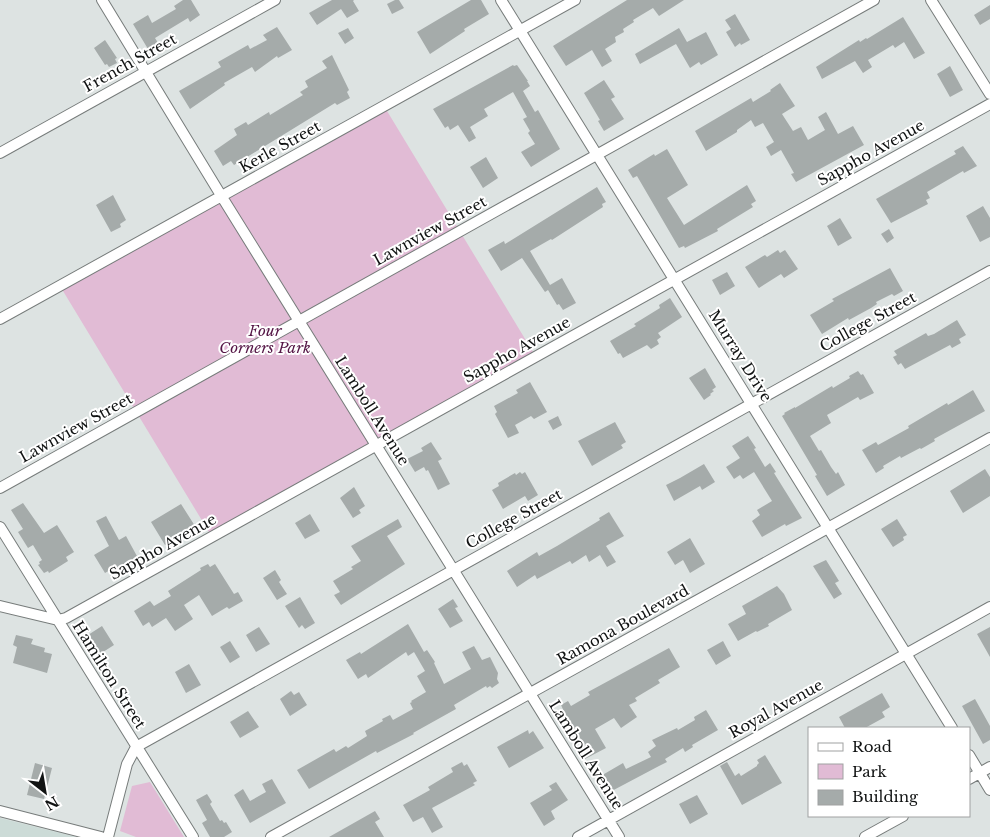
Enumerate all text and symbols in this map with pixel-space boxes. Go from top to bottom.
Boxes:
street label: French Street [80,29,180,96]
street label: Sappho Avenue [814,115,928,190]
street label: Kerle Street [236,116,324,177]
street label: Lawnview Street [370,192,490,269]
street label: College Street [816,287,919,356]
street label: Murray Drive [705,306,776,405]
street label: Sappho Avenue [460,312,574,387]
park label: Four Corners Park [219,321,311,357]
street label: Lamboll Avenue [331,352,414,469]
street label: Lawnview Street [16,389,136,466]
street label: College Street [462,484,565,553]
street label: Sappho Avenue [106,509,220,584]
street label: Ramona Boulevard [553,580,692,669]
street label: Hamilton Street [69,617,150,732]
street label: Royal Avenue [725,675,826,742]
street label: Lamboll Avenue [545,696,628,813]
legend [808,727,970,817]
text: Road [852,737,892,756]
text: Park [852,762,888,781]
north arrow [20,767,70,817]
text: Building [852,787,919,806]
text: N [41,792,62,814]

